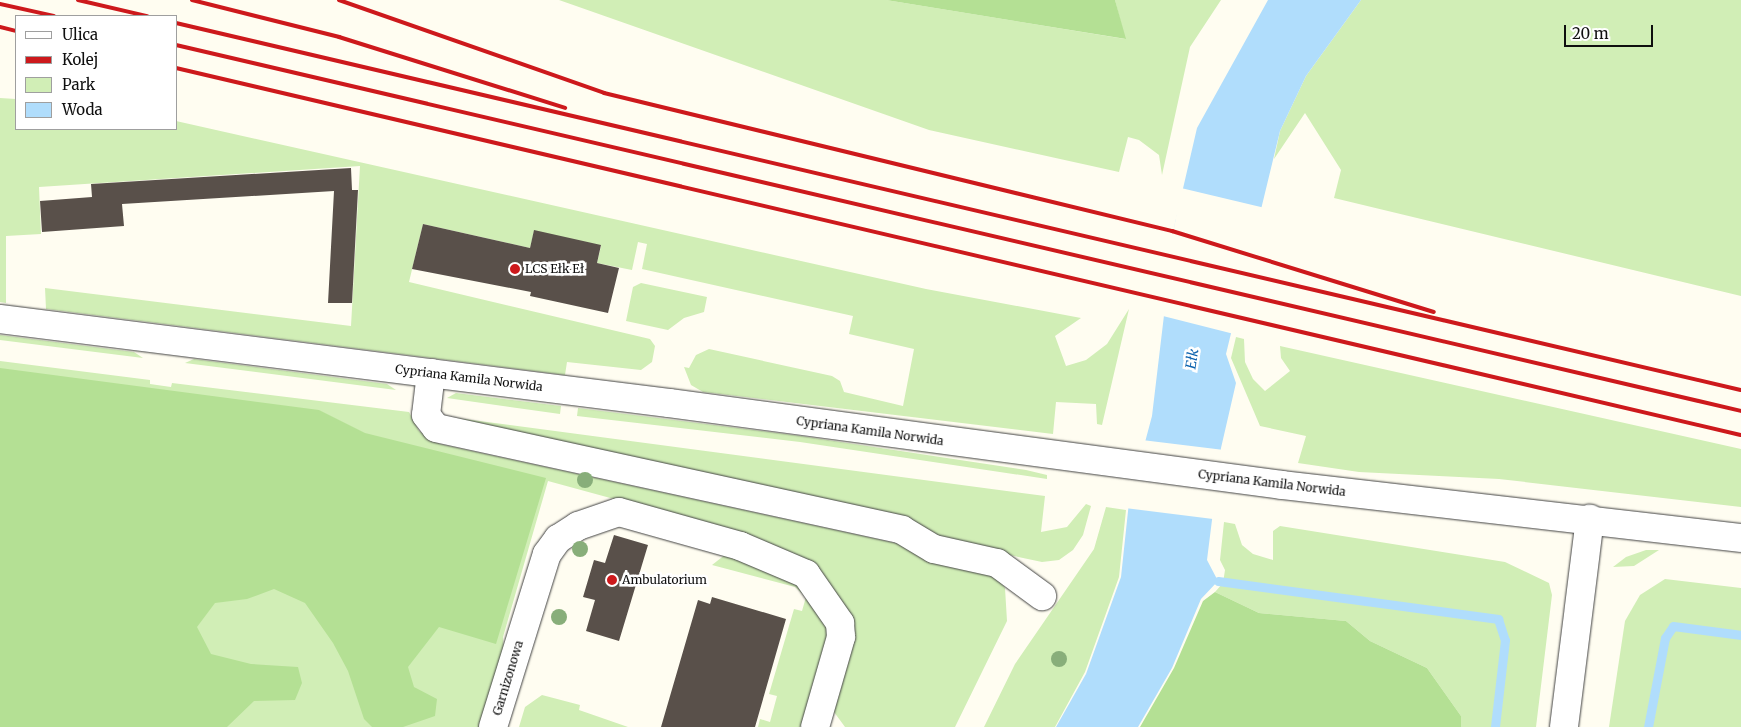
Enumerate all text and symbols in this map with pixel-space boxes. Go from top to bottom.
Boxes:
legend [15,15,178,130]
scale bar [1566,15,1655,47]
text: 20 m [1572,24,1609,43]
text: Ulica [62,25,98,44]
text: Kolej [62,50,98,69]
text: Park [62,75,95,94]
text: Woda [62,100,103,119]
place label: LCS Ełk Eł [525,262,584,276]
marker: LCS Ełk Eł [509,263,521,275]
water label: Ełk [1182,348,1202,370]
street label: Cypriana Kamila Norwida [394,362,544,394]
street label: Cypriana Kamila Norwida [795,414,945,448]
street label: Cypriana Kamila Norwida [1197,467,1347,499]
place label: Ambulatorium [622,573,707,587]
marker: Ambulatorium [606,574,618,586]
street label: Garnizonowa [490,639,526,717]

